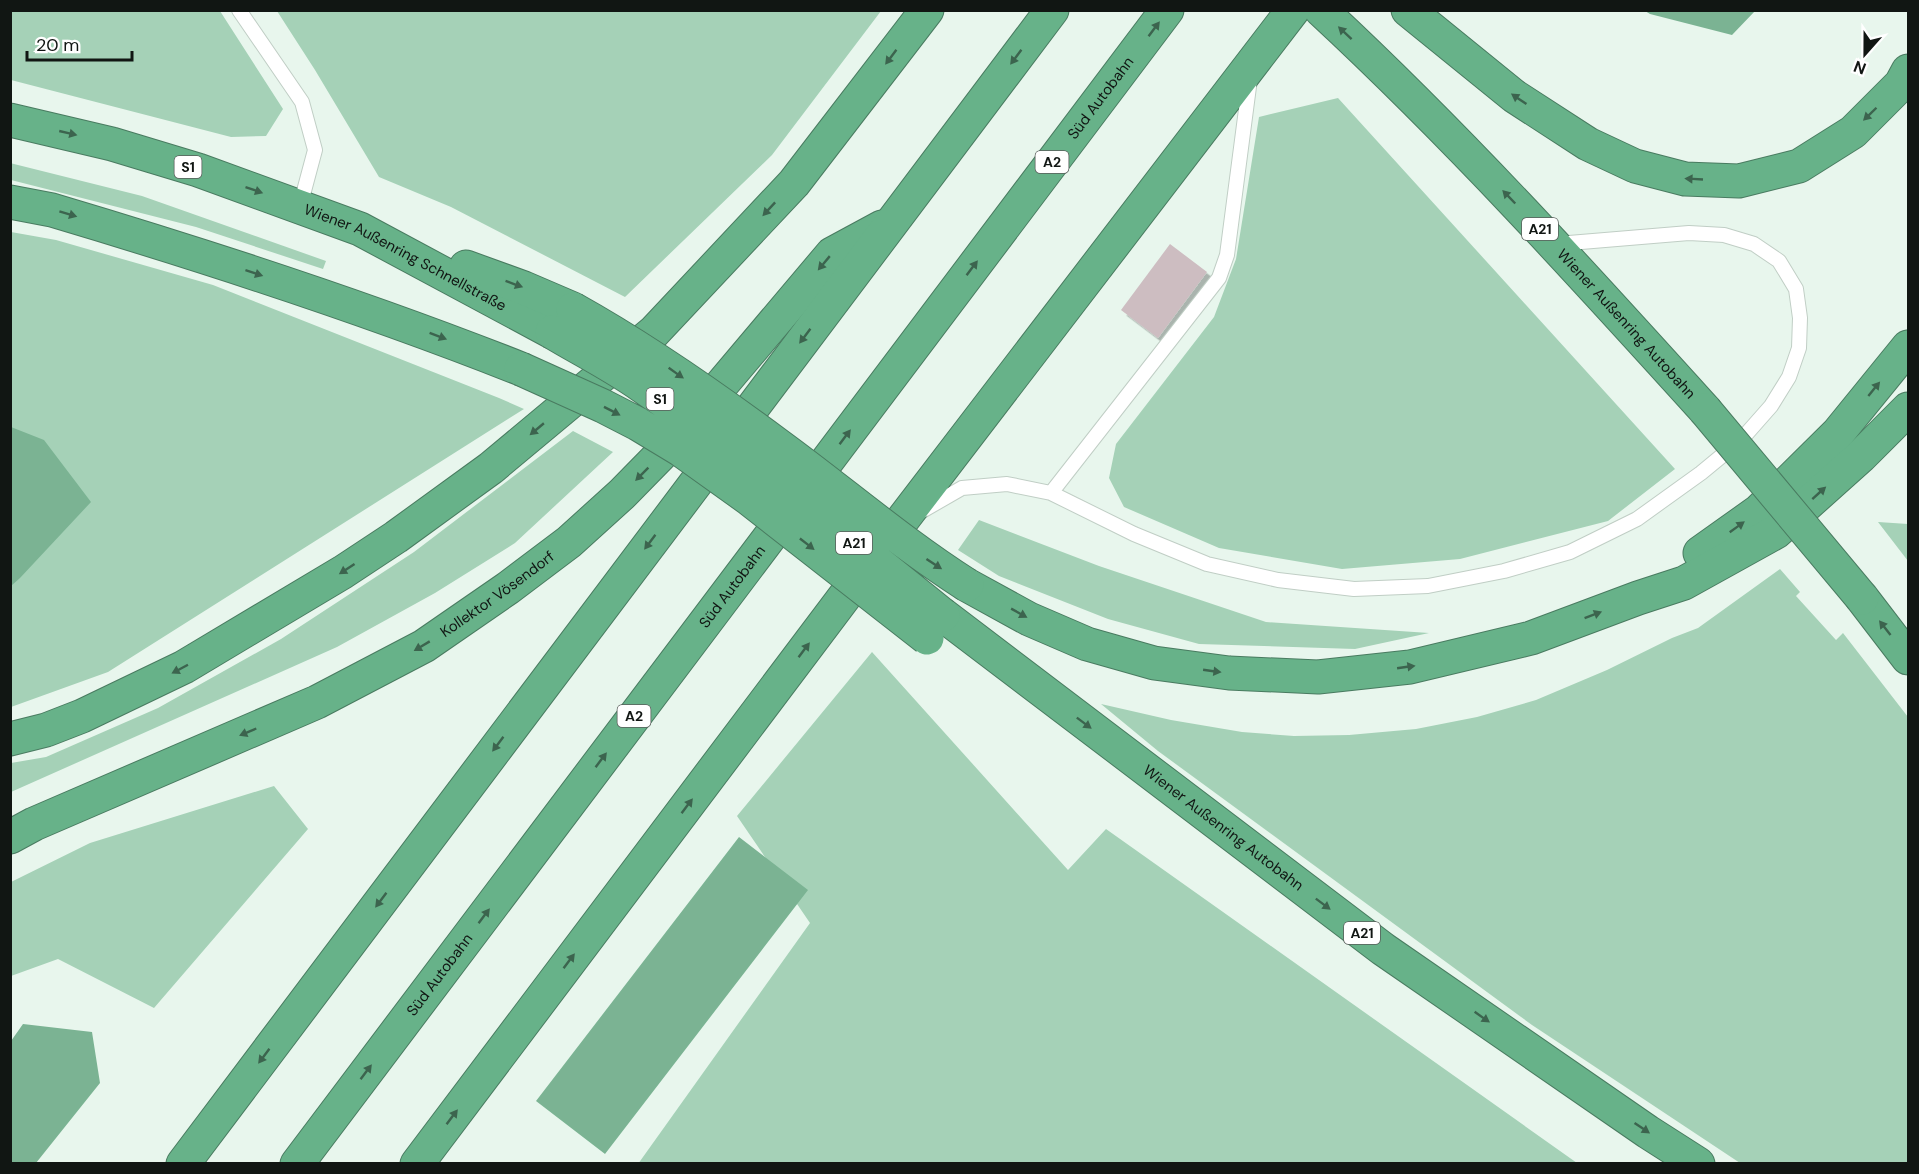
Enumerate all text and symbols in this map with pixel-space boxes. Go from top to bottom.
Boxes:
one-way arrow [1147,21,1159,36]
scale bar [27,24,132,62]
north arrow [1835,24,1895,84]
one-way arrow [1339,26,1353,40]
text: 20 m [36,33,79,57]
one-way arrow [885,49,897,65]
one-way arrow [1011,50,1023,65]
street label: Süd Autobahn [1063,53,1138,143]
text: N [1851,56,1869,79]
one-way arrow [1512,93,1528,105]
one-way arrow [1864,107,1878,121]
one-way arrow [58,129,77,139]
road number: A2 [1036,151,1068,173]
road number: S1 [174,156,201,178]
one-way arrow [1685,175,1704,184]
one-way arrow [245,185,263,195]
one-way arrow [1502,190,1516,204]
street label: Wiener Außenring Schnellstraße [301,199,510,316]
one-way arrow [763,202,777,216]
one-way arrow [59,210,77,219]
road number: A21 [1522,218,1558,240]
street label: Wiener Außenring Autobahn [1553,244,1700,403]
one-way arrow [818,255,831,270]
one-way arrow [966,260,978,275]
one-way arrow [245,268,263,278]
one-way arrow [505,280,523,290]
one-way arrow [799,328,812,344]
one-way arrow [429,332,447,342]
one-way arrow [668,367,684,379]
one-way arrow [1867,382,1879,397]
road number: S1 [646,388,674,410]
one-way arrow [604,406,621,416]
one-way arrow [529,423,545,436]
one-way arrow [839,429,851,445]
one-way arrow [635,467,649,481]
one-way arrow [1811,487,1826,500]
one-way arrow [1728,521,1744,533]
road number: A21 [836,532,872,554]
one-way arrow [644,534,656,550]
one-way arrow [800,538,815,550]
street label: Süd Autobahn [695,541,770,632]
street label: Kollektor Vösendorf [436,547,558,642]
one-way arrow [926,558,942,570]
one-way arrow [339,563,355,574]
one-way arrow [1011,608,1028,618]
one-way arrow [1585,609,1603,619]
one-way arrow [1879,620,1892,636]
one-way arrow [414,640,430,651]
one-way arrow [798,642,811,658]
one-way arrow [1397,663,1416,672]
one-way arrow [171,664,188,674]
one-way arrow [1202,666,1221,675]
road number: A2 [618,705,650,727]
one-way arrow [1075,717,1091,729]
one-way arrow [238,727,256,737]
one-way arrow [492,737,504,752]
one-way arrow [595,753,607,769]
street label: Wiener Außenring Autobahn [1139,760,1308,895]
one-way arrow [681,798,693,814]
one-way arrow [375,893,387,908]
one-way arrow [1315,898,1331,910]
one-way arrow [477,908,490,924]
road number: A21 [1344,922,1380,944]
street label: Süd Autobahn [402,929,477,1020]
one-way arrow [563,954,575,969]
one-way arrow [1473,1011,1489,1023]
one-way arrow [258,1049,270,1064]
one-way arrow [360,1064,372,1079]
one-way arrow [445,1109,457,1124]
one-way arrow [1634,1122,1650,1134]

